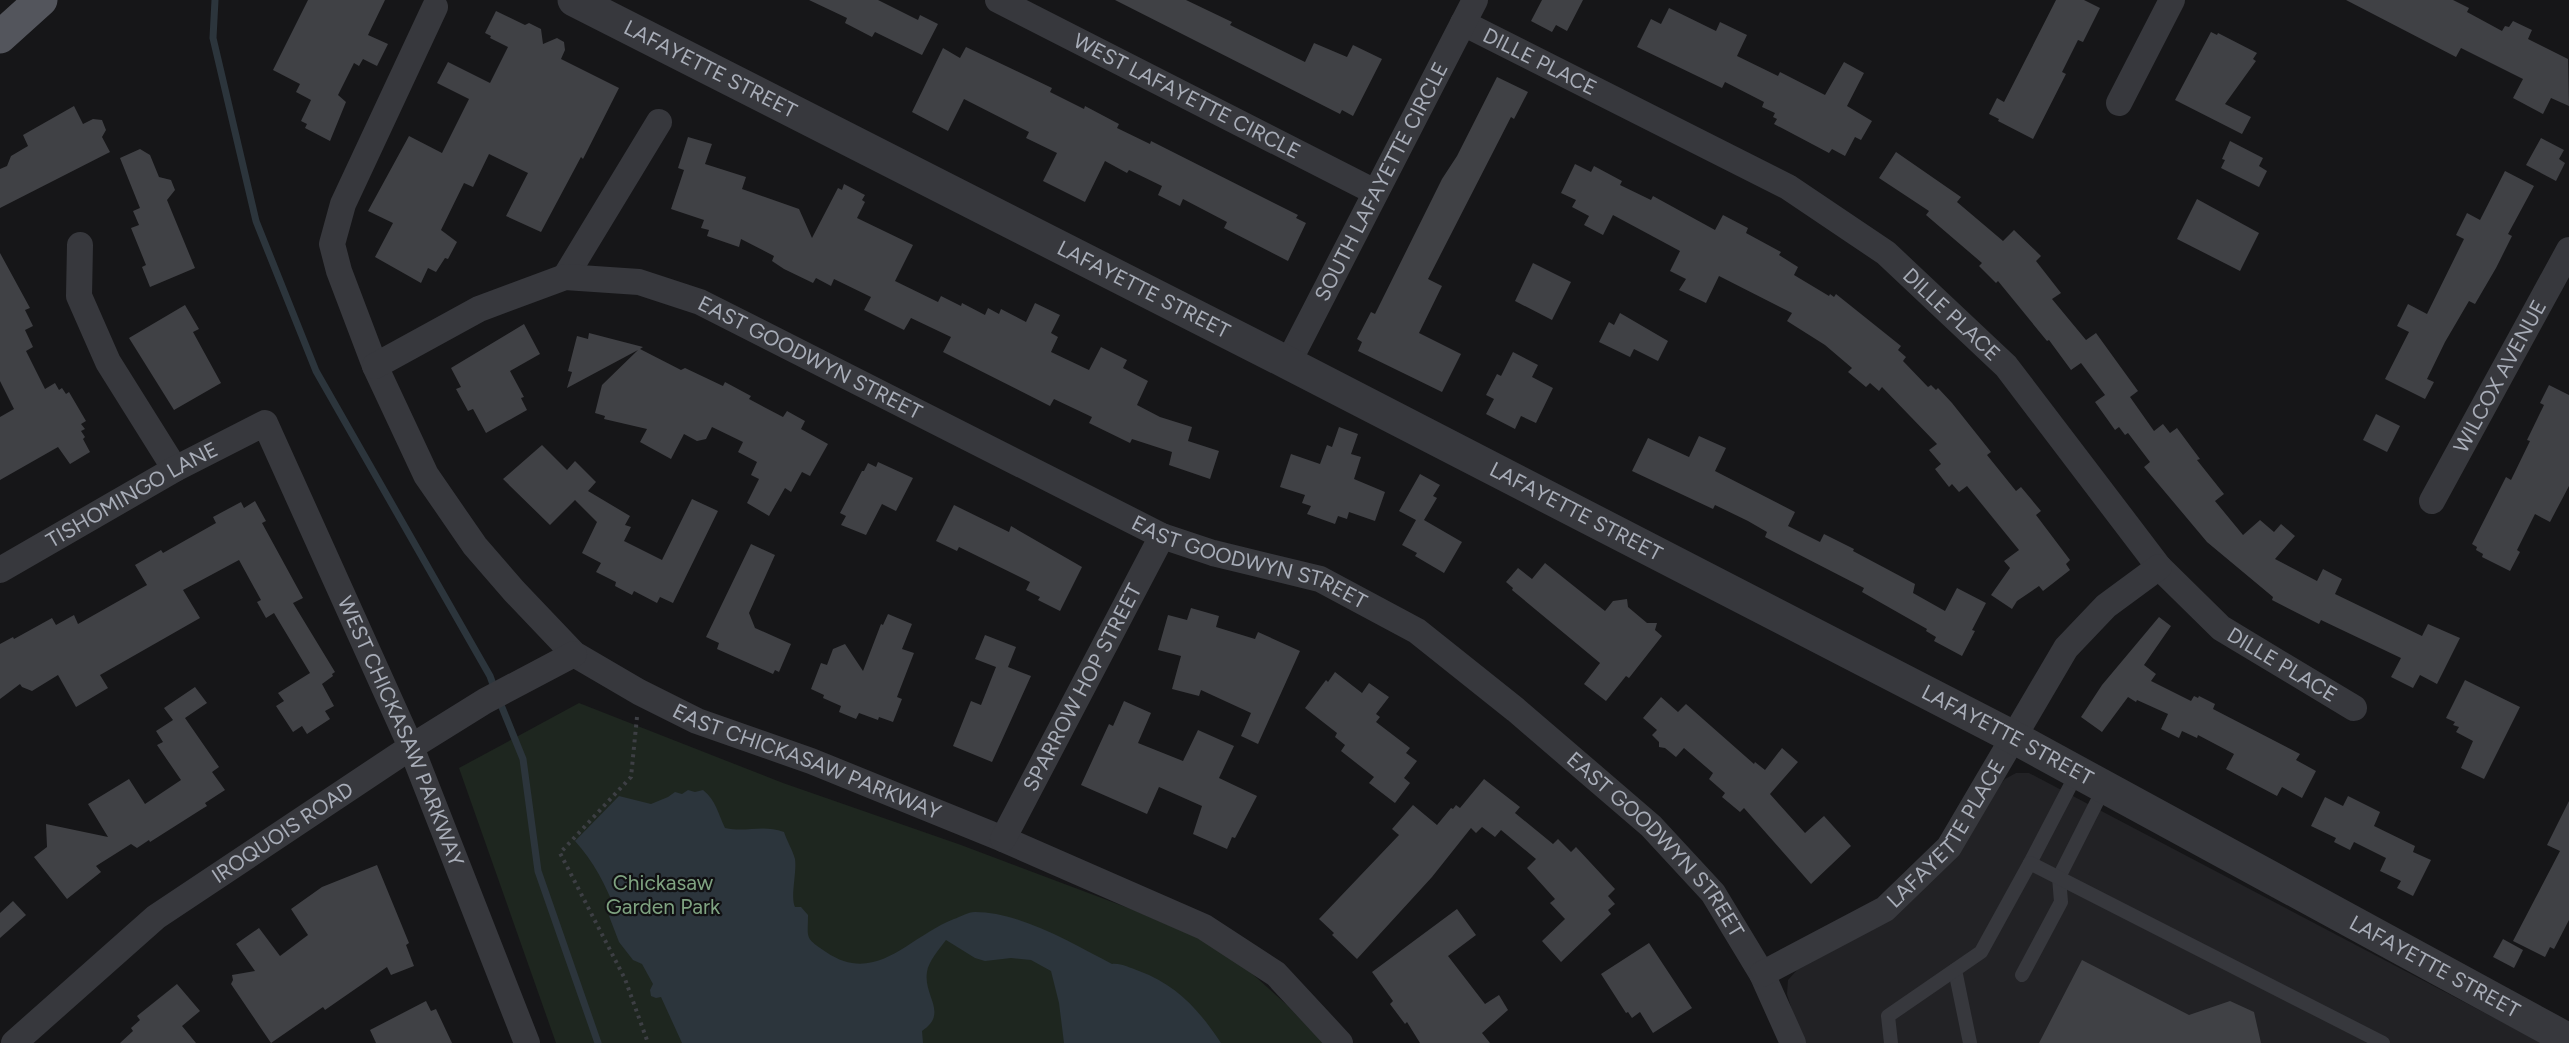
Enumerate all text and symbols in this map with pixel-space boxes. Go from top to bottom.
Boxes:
street label: LAFAYETTE STREET [620,15,802,123]
street label: DILLE PLACE [1479,22,1601,100]
street label: WEST LAFAYETTE CIRCLE [1069,28,1305,164]
street label: SOUTH LAFAYETTE CIRCLE [1309,58,1453,305]
street label: LAFAYETTE STREET [1053,235,1235,344]
street label: DILLE PLACE [1898,263,2005,366]
street label: EAST GOODWYN STREET [694,290,927,425]
street label: WILCOX AVENUE [2448,295,2551,457]
street label: TISHOMINGO LANE [41,436,222,553]
street label: LAFAYETTE STREET [1486,456,1667,566]
street label: EAST GOODWYN STREET [1128,510,1372,614]
street label: SPARROW HOP STREET [1017,579,1147,795]
street label: WEST CHICKASAW PARKWAY [333,592,470,870]
street label: DILLE PLACE [2223,622,2342,707]
street label: LAFAYETTE STREET [1918,679,2098,791]
street label: EAST CHICKASAW PARKWAY [669,698,945,825]
street label: EAST GOODWYN STREET [1562,746,1750,942]
street label: LAFAYETTE PLACE [1881,755,2010,912]
street label: IROQUOIS ROAD [207,776,358,888]
park label: Chickasaw Garden Park [606,870,721,919]
street label: LAFAYETTE STREET [2345,910,2525,1023]

